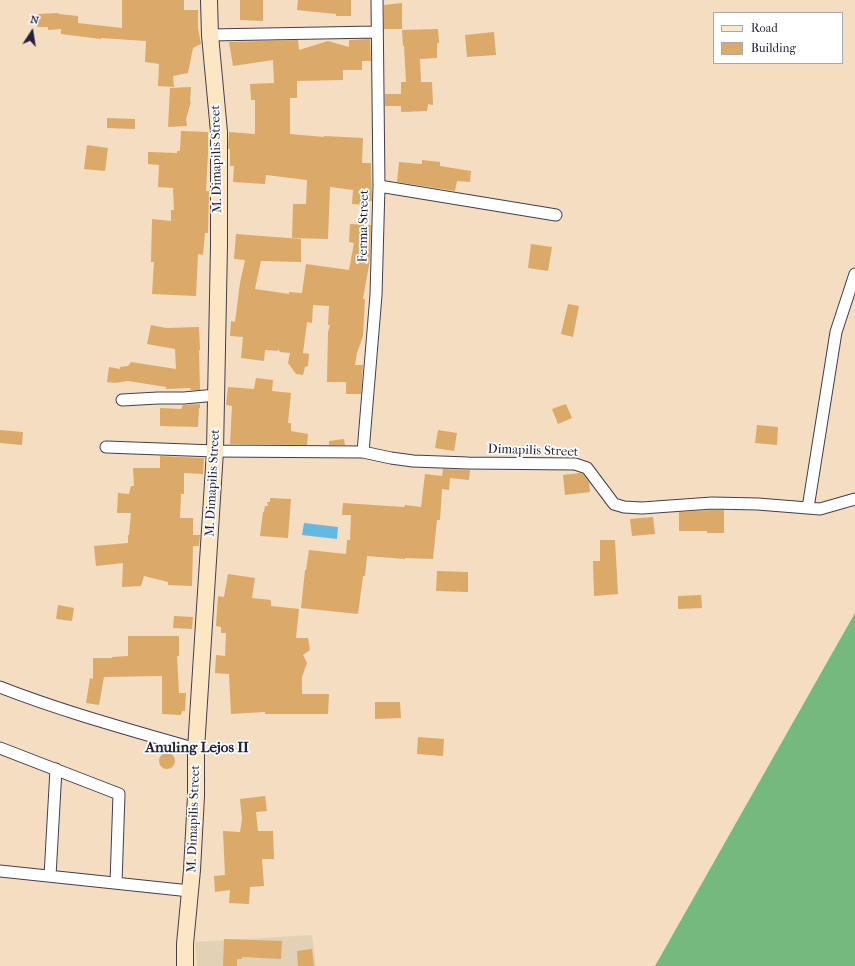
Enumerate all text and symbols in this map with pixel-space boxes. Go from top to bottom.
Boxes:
north arrow [12,12,52,52]
legend [713,12,843,64]
text: N [29,13,40,27]
text: Road [751,21,778,35]
text: Building [751,41,796,55]
street label: M. Dimapilis Street [208,105,226,213]
street label: Ferma Street [356,189,372,263]
street label: M. Dimapilis Street [202,429,224,537]
street label: Dimapilis Street [487,442,579,460]
district label: Anuling Lejos II [145,739,249,757]
street label: M. Dimapilis Street [184,765,204,873]

